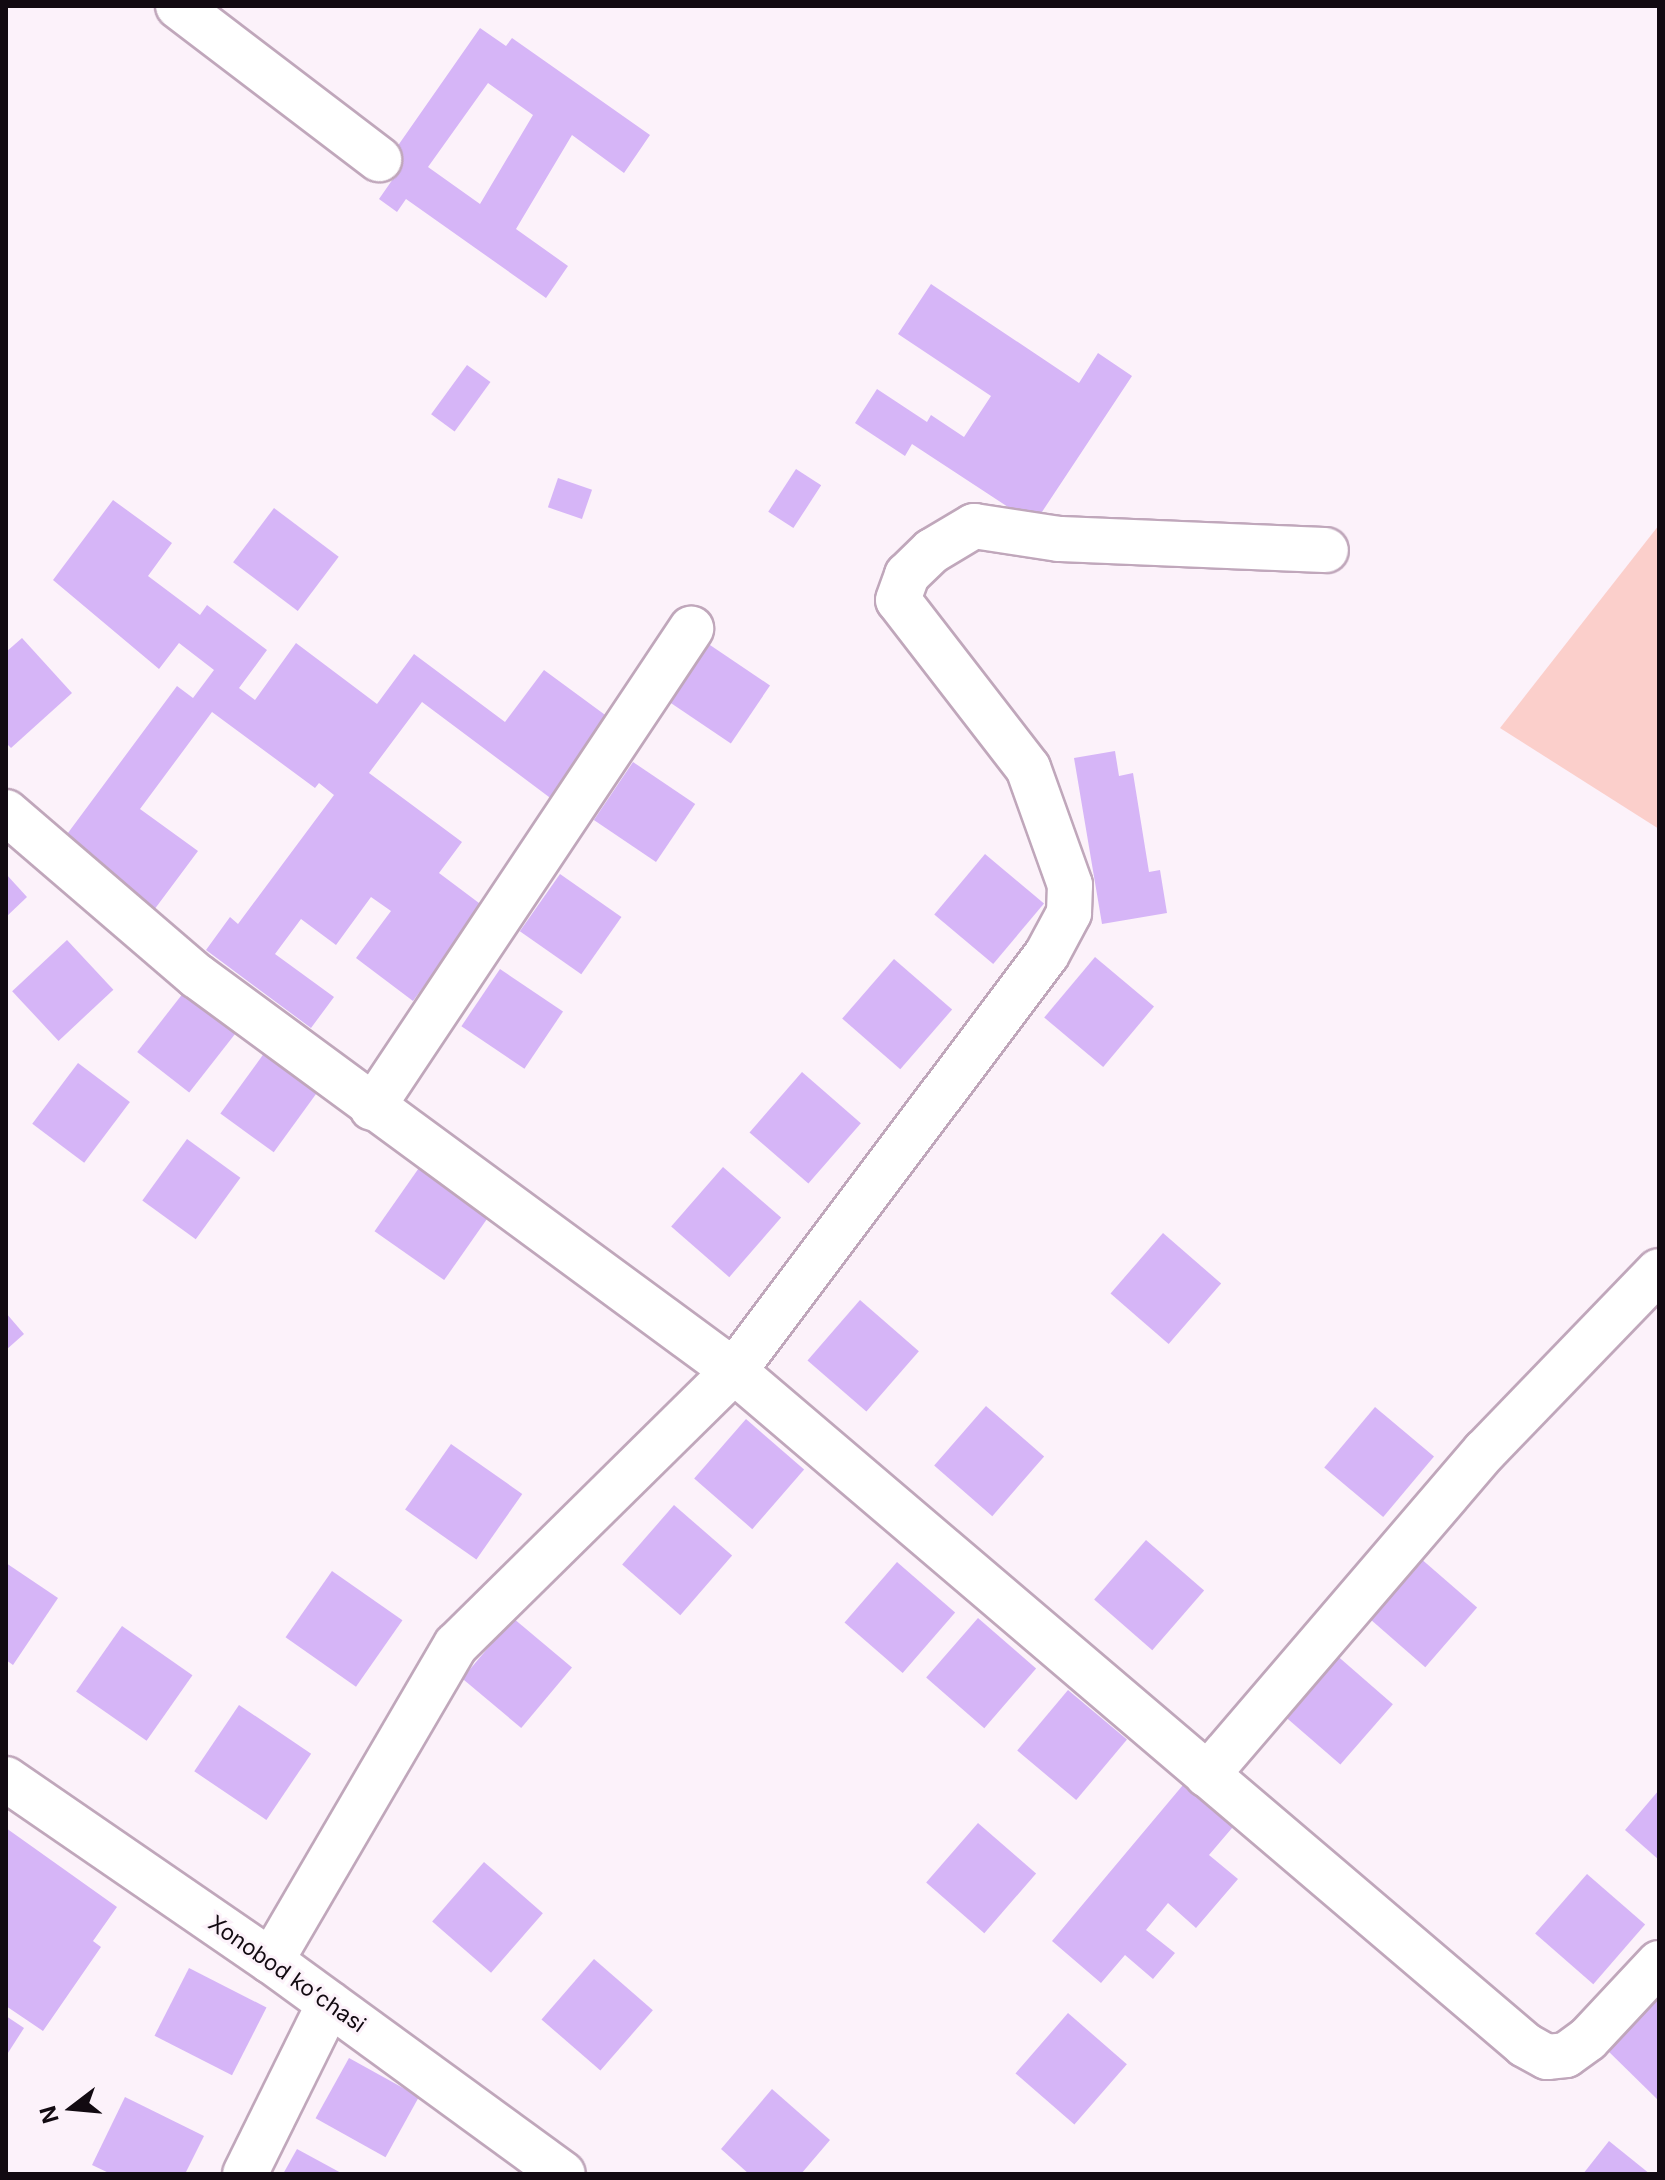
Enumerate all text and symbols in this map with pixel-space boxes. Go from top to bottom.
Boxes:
street label: Xonobod koʻchasi [203,1910,371,2038]
north arrow [32,2068,112,2148]
text: N [34,2103,64,2126]

